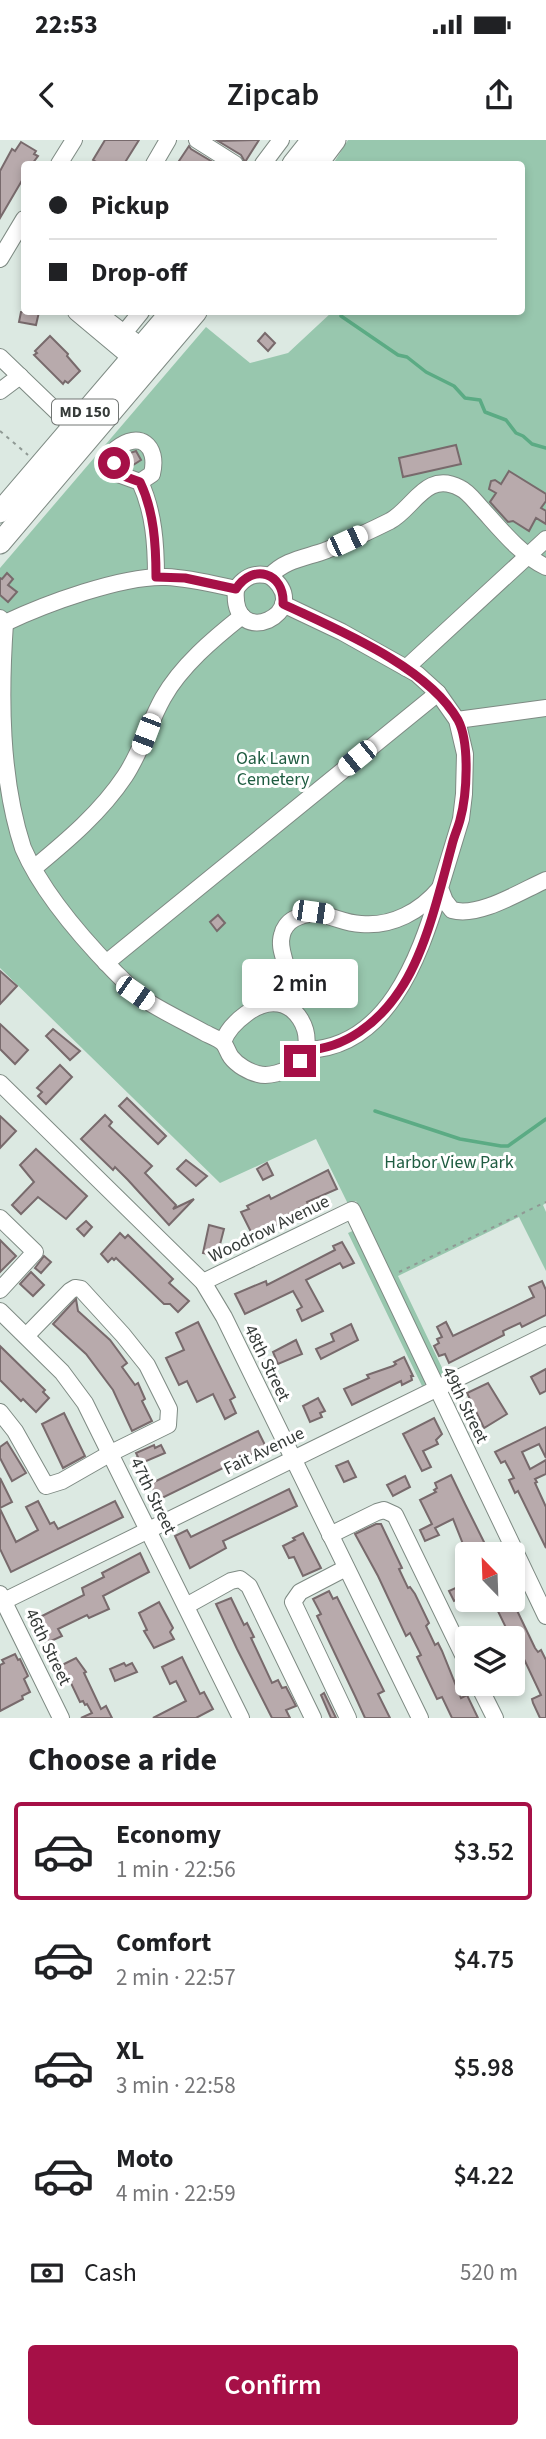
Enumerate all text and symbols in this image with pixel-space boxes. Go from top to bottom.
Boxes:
text: 22:53 [35,6,98,43]
text: Zipcab [227,72,319,118]
icon: back [28,76,66,114]
icon: share [480,76,518,114]
text: Pickup [91,187,169,224]
text: Drop-off [91,254,187,291]
road number: MD 150 [52,400,118,424]
route start [98,447,130,479]
car [324,523,371,559]
car [129,711,164,757]
car [335,737,380,779]
park label: Oak Lawn Cemetery [236,746,310,792]
car [291,899,336,925]
callout: 2 min [242,960,358,1009]
text: 2 min [273,967,327,1000]
car [112,972,159,1014]
route end [284,1045,316,1077]
park label: Harbor View Park [384,1150,514,1175]
street label: Woodrow Avenue [204,1189,334,1269]
street label: 48th Street [238,1320,296,1406]
street label: 49th Street [436,1362,494,1448]
street label: Fait Avenue [219,1421,309,1481]
street label: 47th Street [124,1453,182,1539]
north arrow [455,1542,525,1612]
map controls [455,1542,525,1696]
street label: 46th Street [19,1604,77,1690]
button: layers [455,1626,525,1696]
text: Choose a ride [28,1737,217,1783]
text: Economy [116,1816,221,1853]
icon: car [32,1820,95,1883]
text: $3.52 [453,1833,514,1870]
text: 1 min · 22:56 [116,1853,236,1886]
text: Comfort [116,1924,211,1961]
icon: car [32,1928,95,1991]
text: $4.75 [453,1941,514,1978]
text: 2 min · 22:57 [116,1961,236,1994]
text: XL [116,2032,144,2069]
icon: car [32,2036,95,2099]
text: $5.98 [453,2049,514,2086]
text: 3 min · 22:58 [116,2069,236,2102]
text: Moto [116,2140,173,2177]
icon: car [32,2144,95,2207]
text: $4.22 [453,2157,514,2194]
text: 4 min · 22:59 [116,2177,236,2210]
icon: cash [28,2254,66,2292]
text: Cash [84,2254,137,2291]
text: 520 m [460,2256,518,2289]
button: Confirm [28,2345,518,2425]

